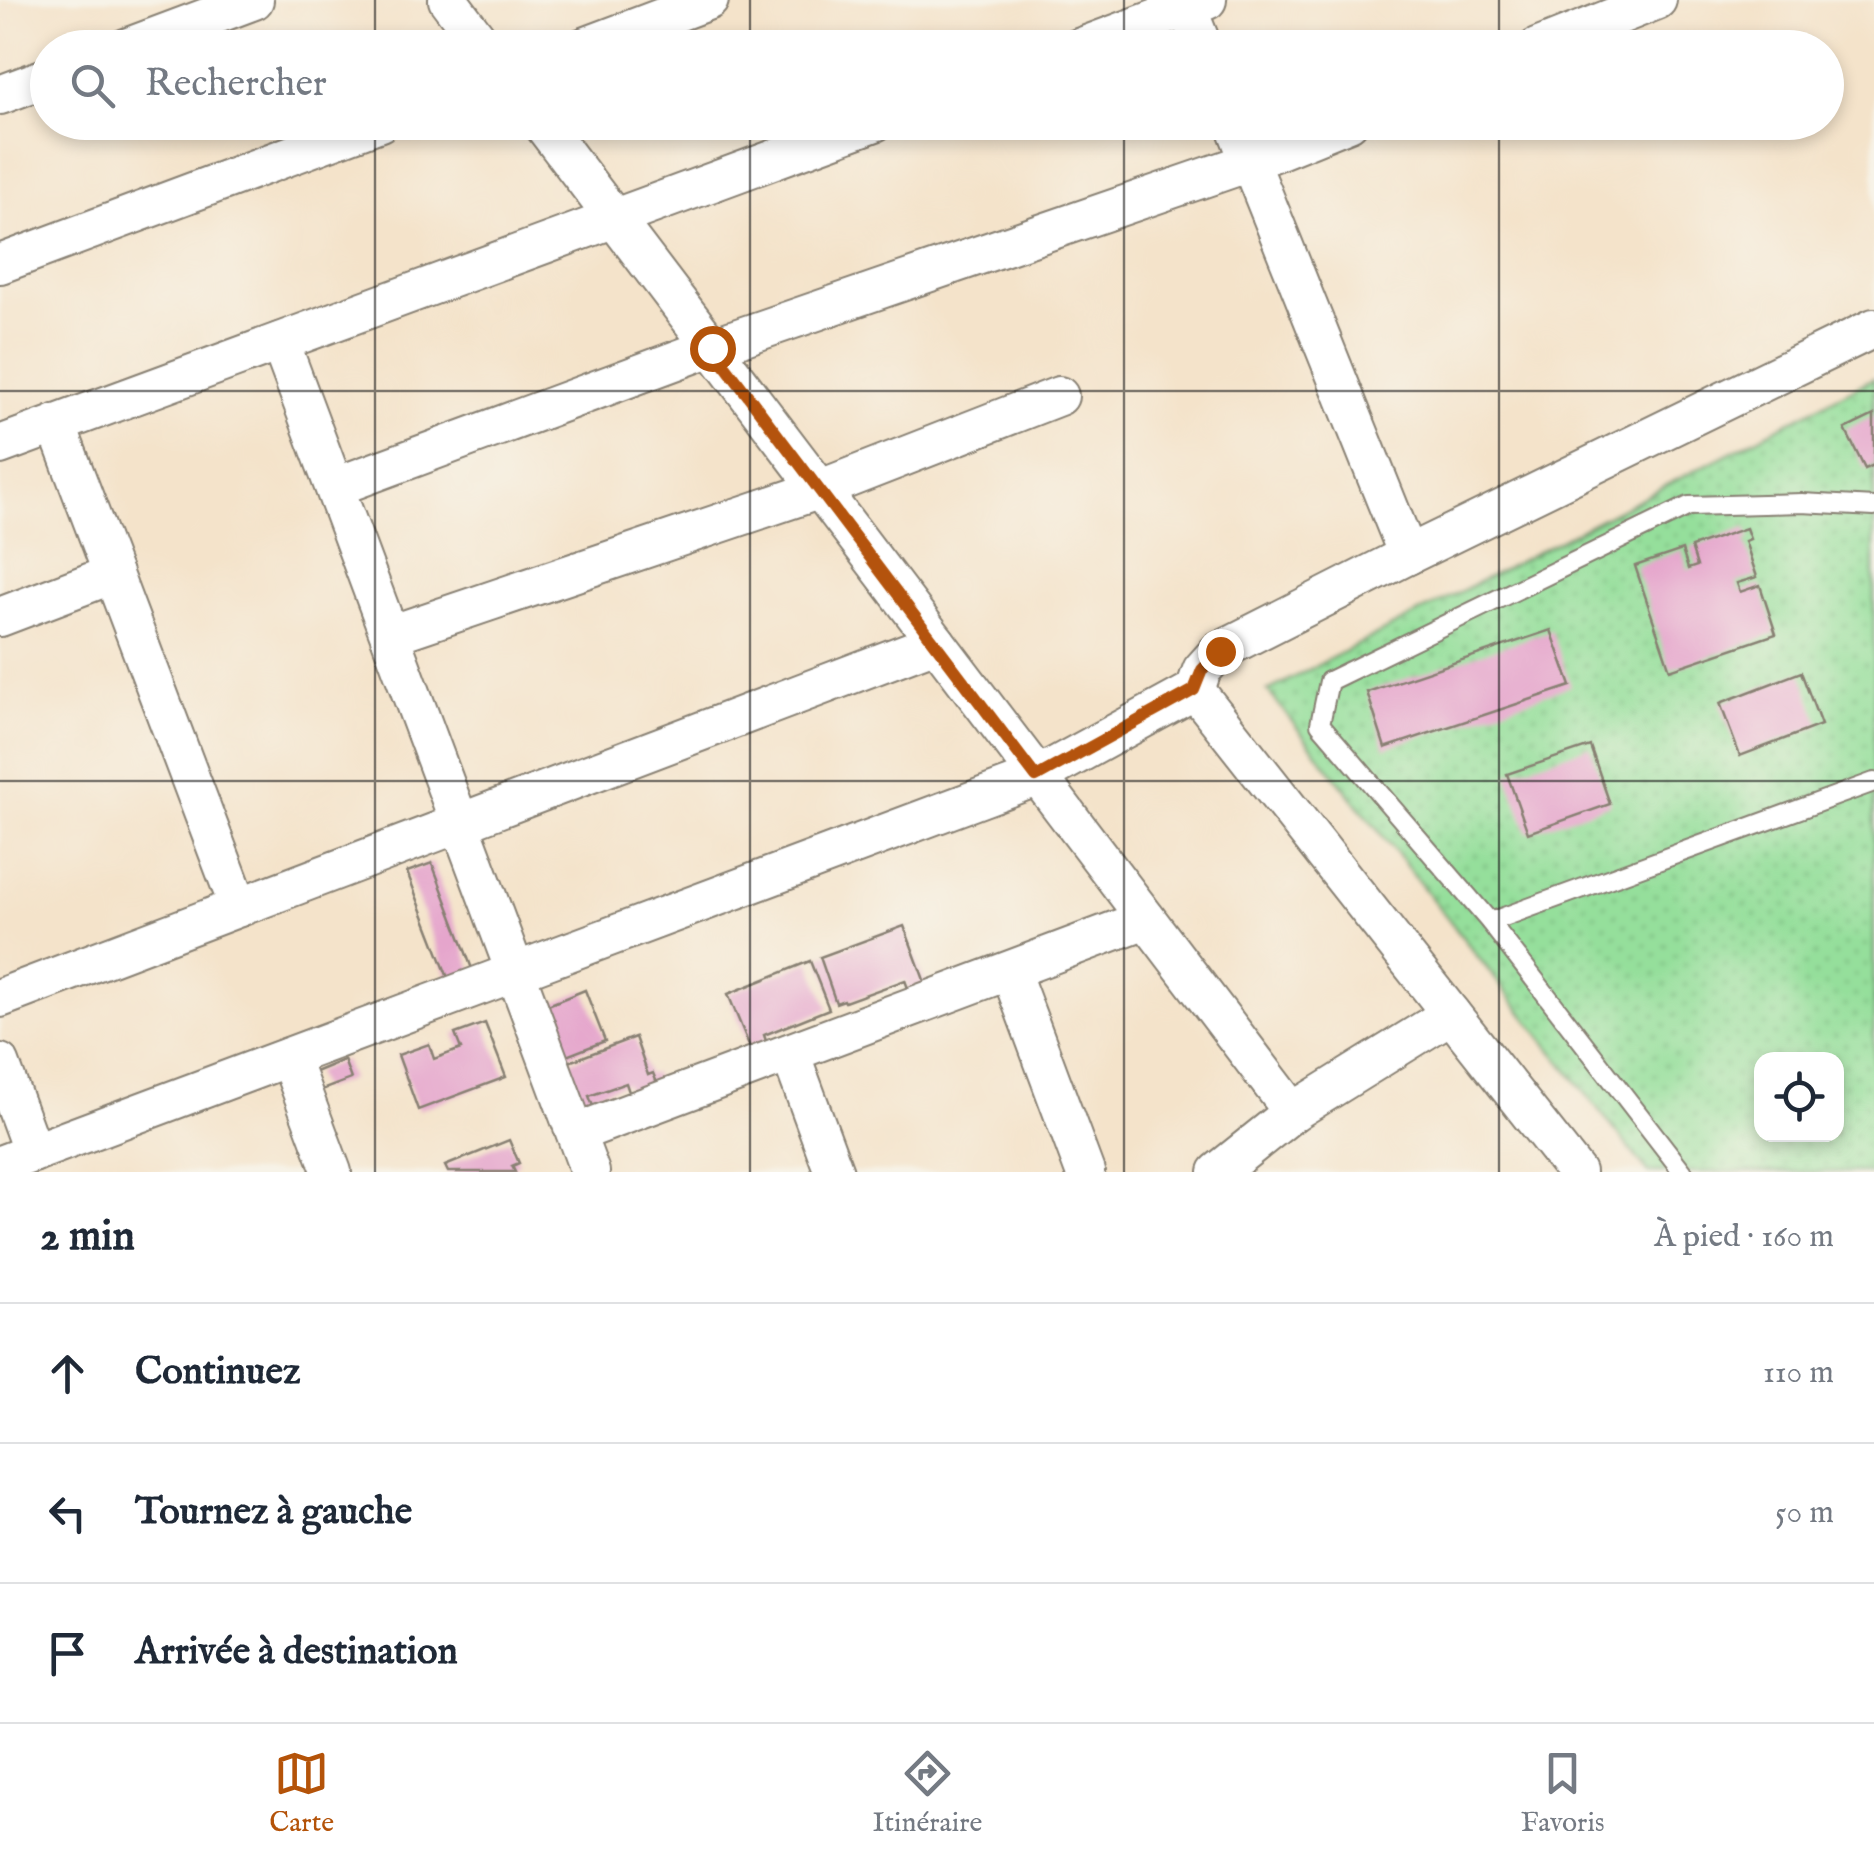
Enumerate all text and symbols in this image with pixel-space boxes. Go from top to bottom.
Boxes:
search box [30,30,1844,140]
icon: search [65,58,120,113]
text: Rechercher [145,61,327,109]
route start [690,326,736,372]
route end [1198,629,1244,675]
map controls [1754,1052,1844,1142]
button: locate [1754,1052,1844,1142]
text: 2 min [40,1211,135,1264]
text: À pied · 160 m [1654,1217,1834,1258]
icon: ahead [40,1346,95,1401]
text: Continuez [135,1349,301,1397]
text: 110 m [1763,1353,1834,1394]
icon: left [40,1486,95,1541]
text: Tournez à gauche [135,1489,412,1537]
text: 50 m [1775,1493,1834,1534]
icon: arrive [40,1626,95,1681]
text: Arrivée à destination [135,1629,458,1677]
tab: Carte [269,1746,334,1841]
tab: Itinéraire [873,1746,982,1841]
tab: Favoris [1521,1746,1605,1841]

